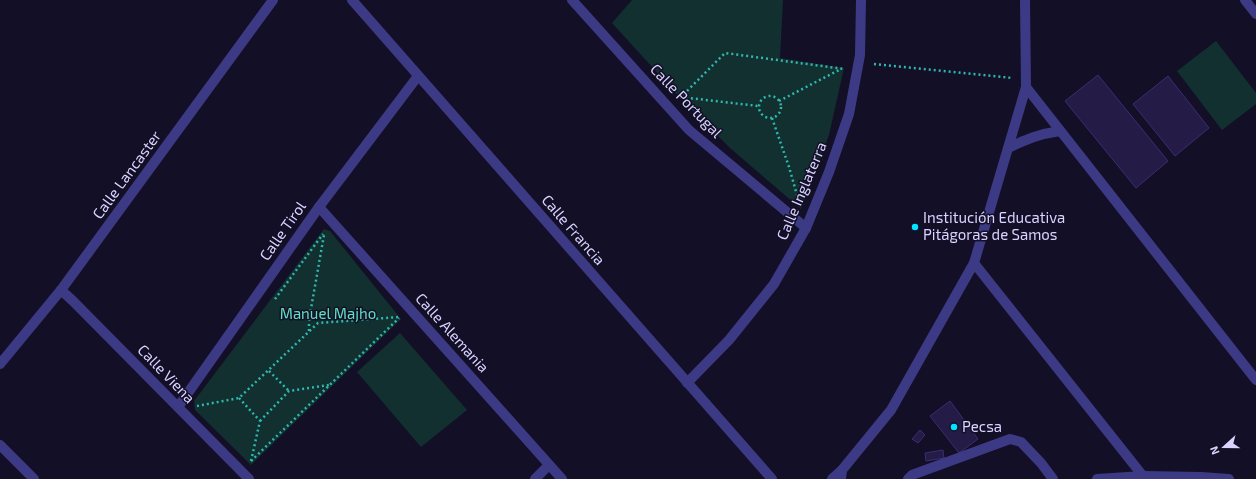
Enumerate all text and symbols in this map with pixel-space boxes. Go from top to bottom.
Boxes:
street label: Calle Portugal [647,60,727,141]
street label: Calle Lancaster [88,127,164,222]
street label: Calle Inglaterra [772,139,830,242]
street label: Calle Francia [538,191,609,268]
street label: Calle Tirol [255,197,309,263]
place label: Institución Educativa Pitágoras de Samos [923,208,1065,243]
marker: Institución Educativa Pitágoras de Samos [910,222,920,232]
street label: Calle Alemania [412,289,493,376]
park label: Manuel Majho [280,304,376,323]
street label: Calle Viena [134,340,199,406]
place label: Pecsa [962,417,1002,435]
marker: Pecsa [949,422,959,432]
north arrow [1204,427,1244,467]
text: N [1207,445,1222,457]

